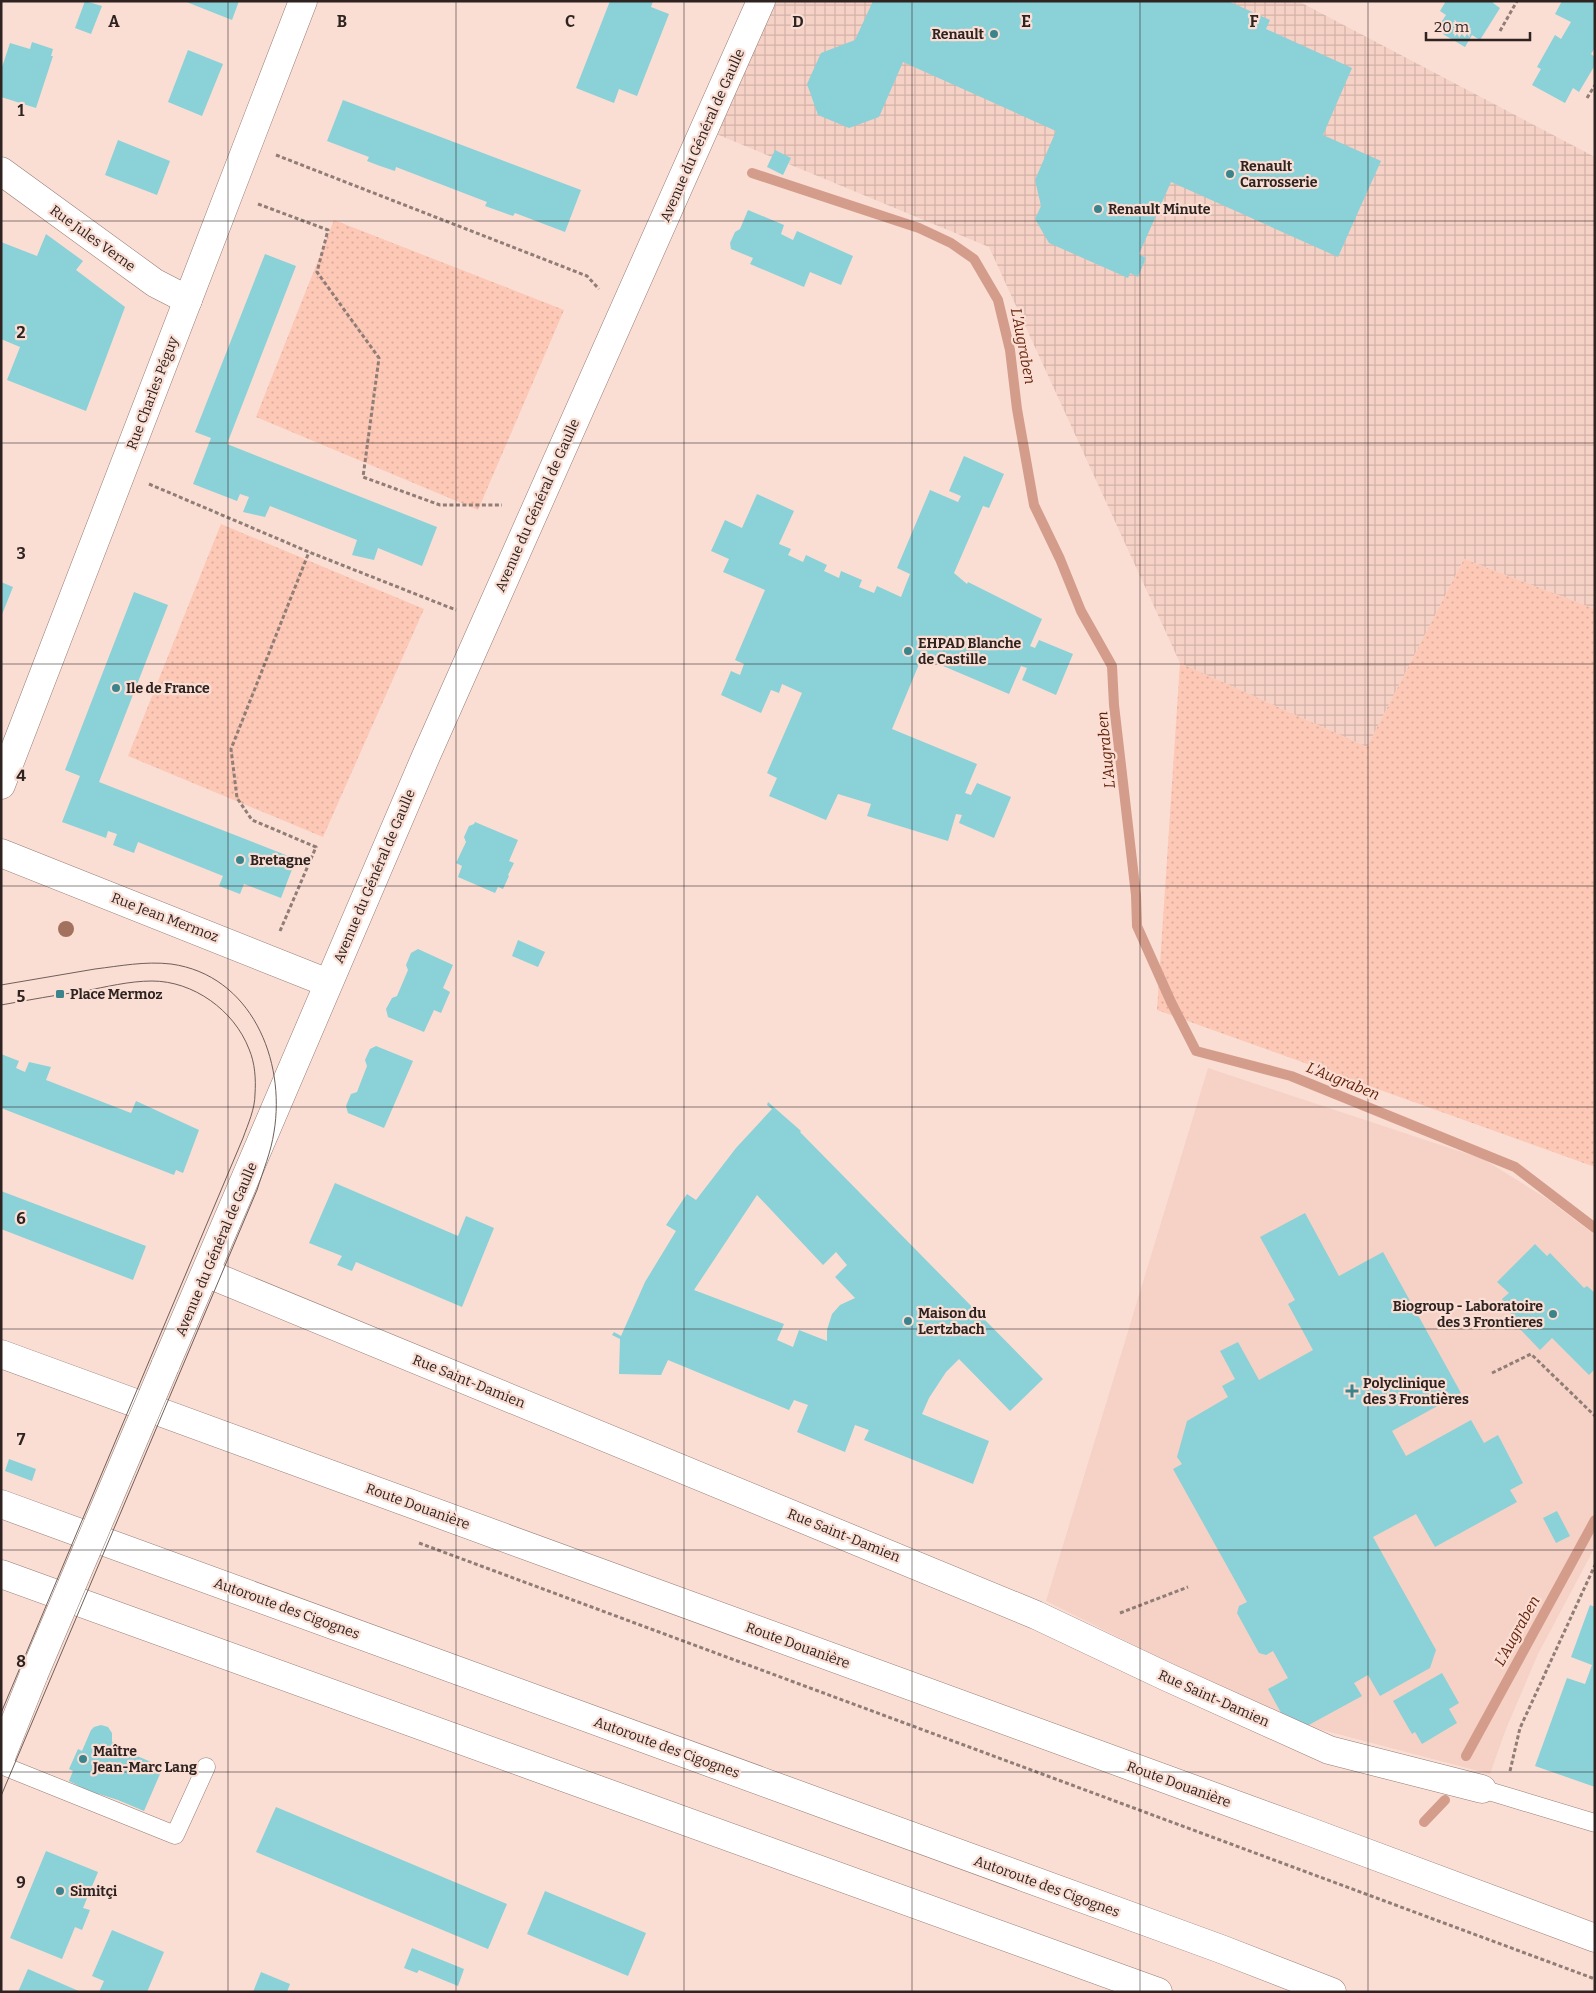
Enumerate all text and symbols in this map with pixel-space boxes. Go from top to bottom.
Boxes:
scale bar [1426,10,1530,42]
text: A [108,12,120,31]
text: B [337,12,347,31]
text: C [565,12,575,31]
text: D [792,12,804,31]
text: E [1021,12,1031,31]
text: F [1250,12,1259,31]
text: 20 m [1434,18,1470,36]
place label: Renault [932,26,984,43]
marker: Renault [988,28,1000,40]
street label: Avenue du Général de Gaulle [657,46,748,224]
text: 1 [18,101,25,120]
place label: Renault Carrosserie [1240,158,1318,191]
marker: Renault Carrosserie [1224,168,1236,180]
place label: Renault Minute [1108,201,1211,218]
street label: Rue Jules Verne [47,202,139,275]
marker: Renault Minute [1092,203,1104,215]
water label: L'Augraben [1007,306,1039,386]
text: 2 [16,323,26,342]
street label: Rue Charles Péguy [123,334,182,452]
street label: Avenue du Général de Gaulle [492,416,583,594]
text: 3 [16,544,26,563]
place label: EHPAD Blanche de Castille [918,635,1022,668]
marker: EHPAD Blanche de Castille [902,645,914,657]
place label: Ile de France [126,680,210,697]
marker: Ile de France [110,682,122,694]
water label: L'Augraben [1093,711,1119,789]
text: 4 [16,766,26,785]
street label: Avenue du Général de Gaulle [330,787,419,966]
place label: Bretagne [250,852,311,869]
marker: Bretagne [234,854,246,866]
street label: Rue Jean Mermoz [109,889,221,946]
place label: Place Mermoz [70,986,163,1003]
text: 5 [17,987,26,1006]
marker: Place Mermoz [54,988,66,1000]
water label: L'Augraben [1304,1058,1382,1104]
street label: Avenue du Général de Gaulle [172,1160,261,1339]
text: 6 [16,1209,26,1228]
place label: Biogroup - Laboratoire des 3 Frontieres [1393,1298,1543,1331]
place label: Maison du Lertzbach [918,1305,986,1338]
marker: Biogroup - Laboratoire des 3 Frontieres [1547,1308,1559,1320]
marker: Maison du Lertzbach [902,1315,914,1327]
street label: Rue Saint-Damien [410,1351,528,1412]
place label: Polyclinique des 3 Frontières [1363,1375,1469,1408]
marker: Polyclinique des 3 Frontières [1345,1384,1359,1398]
text: 7 [17,1430,26,1449]
street label: Route Douanière [363,1480,472,1533]
street label: Rue Saint-Damien [785,1505,903,1566]
street label: Autoroute des Cigognes [212,1574,362,1643]
water label: L'Augraben [1490,1593,1544,1669]
street label: Route Douanière [743,1619,852,1672]
text: 8 [16,1652,26,1671]
street label: Rue Saint-Damien [1156,1666,1272,1731]
street label: Autoroute des Cigognes [592,1713,742,1782]
place label: Maître Jean-Marc Lang [92,1743,197,1776]
marker: Maître Jean-Marc Lang [77,1753,89,1765]
street label: Route Douanière [1124,1758,1233,1811]
street label: Autoroute des Cigognes [972,1852,1122,1921]
text: 9 [16,1873,26,1892]
place label: Simitçi [70,1883,118,1900]
marker: Simitçi [54,1885,66,1897]

